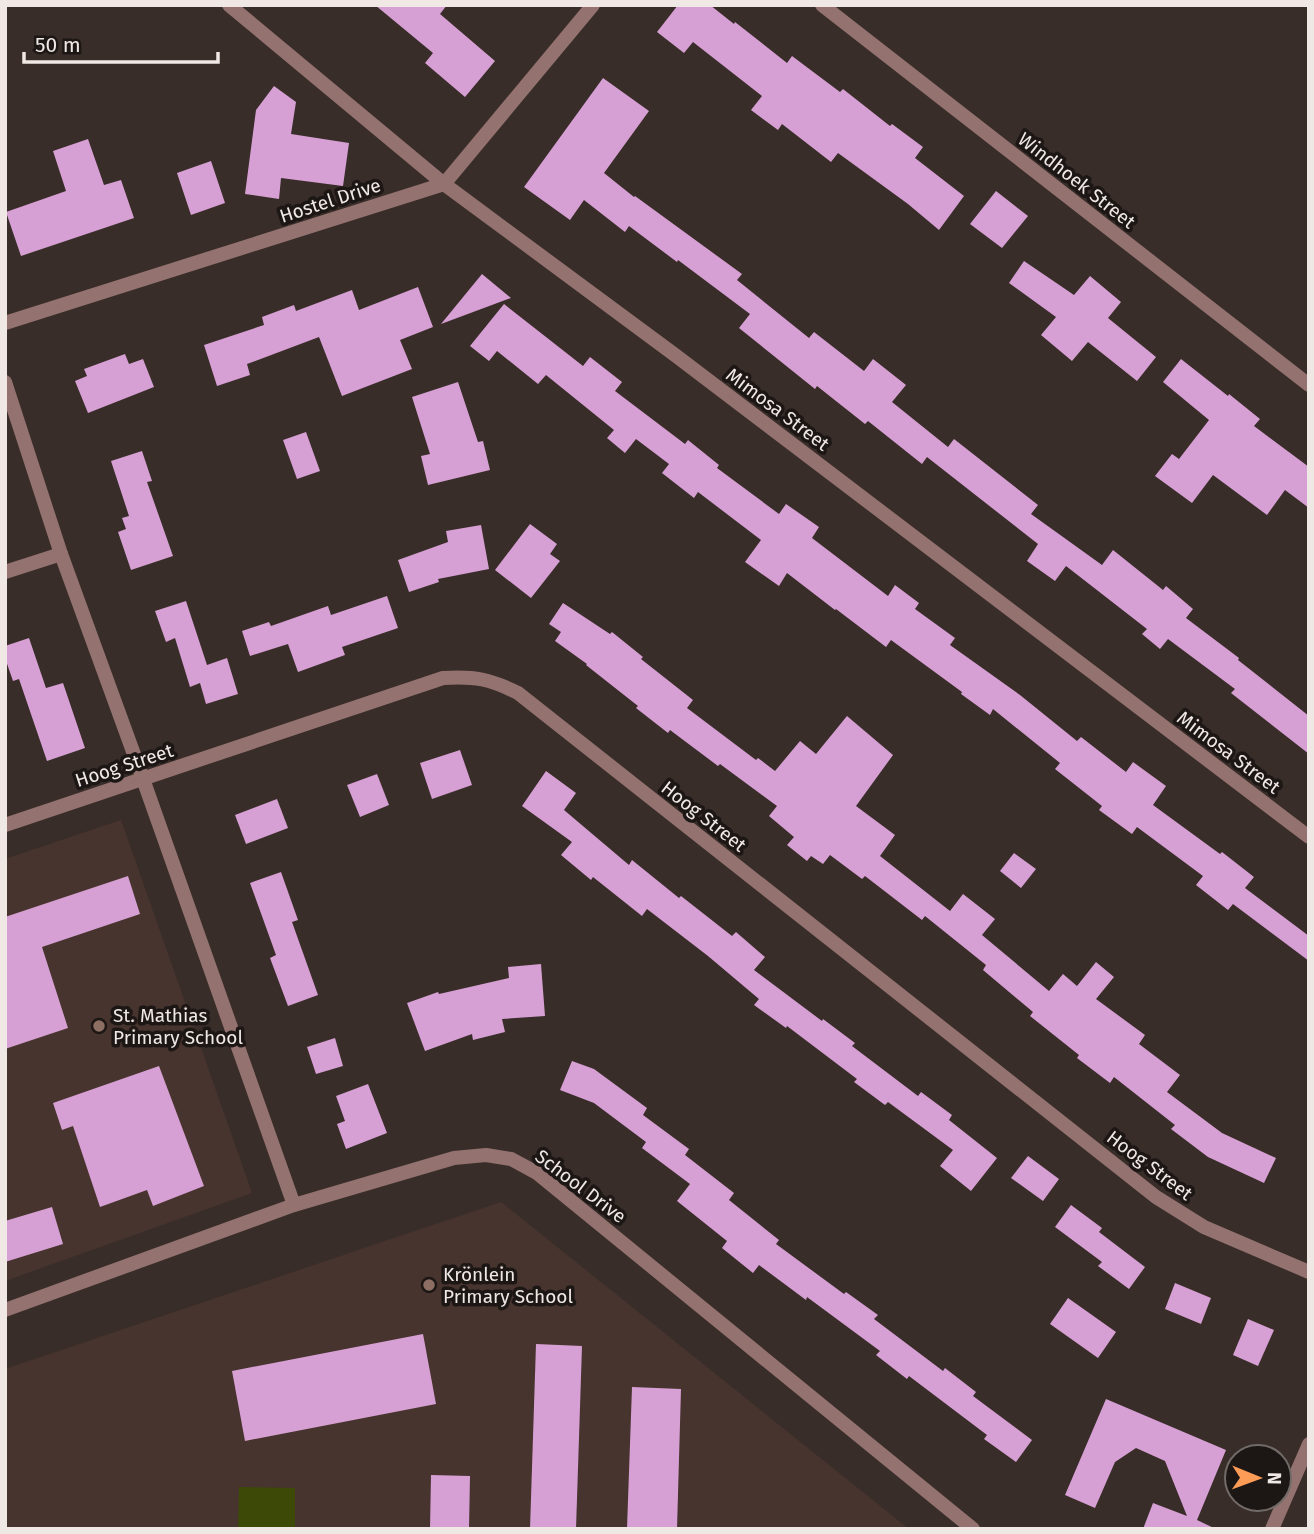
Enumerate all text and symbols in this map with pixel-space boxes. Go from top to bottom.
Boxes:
scale bar [24,21,219,65]
text: 50 m [35,32,81,58]
street label: Windhoek Street [1013,127,1140,233]
street label: Hostel Drive [277,173,384,228]
street label: Mimosa Street [722,363,834,456]
street label: Mimosa Street [1173,706,1285,799]
street label: Hoog Street [72,739,176,792]
street label: Hoog Street [657,776,751,857]
place label: St. Mathias Primary School [113,1004,243,1049]
marker: St. Mathias Primary School [91,1018,107,1034]
street label: Hoog Street [1102,1126,1197,1205]
street label: School Drive [531,1145,631,1228]
place label: Krönlein Primary School [443,1263,573,1308]
marker: Krönlein Primary School [421,1277,437,1293]
north arrow [1223,1443,1293,1513]
text: N [1263,1472,1286,1485]

